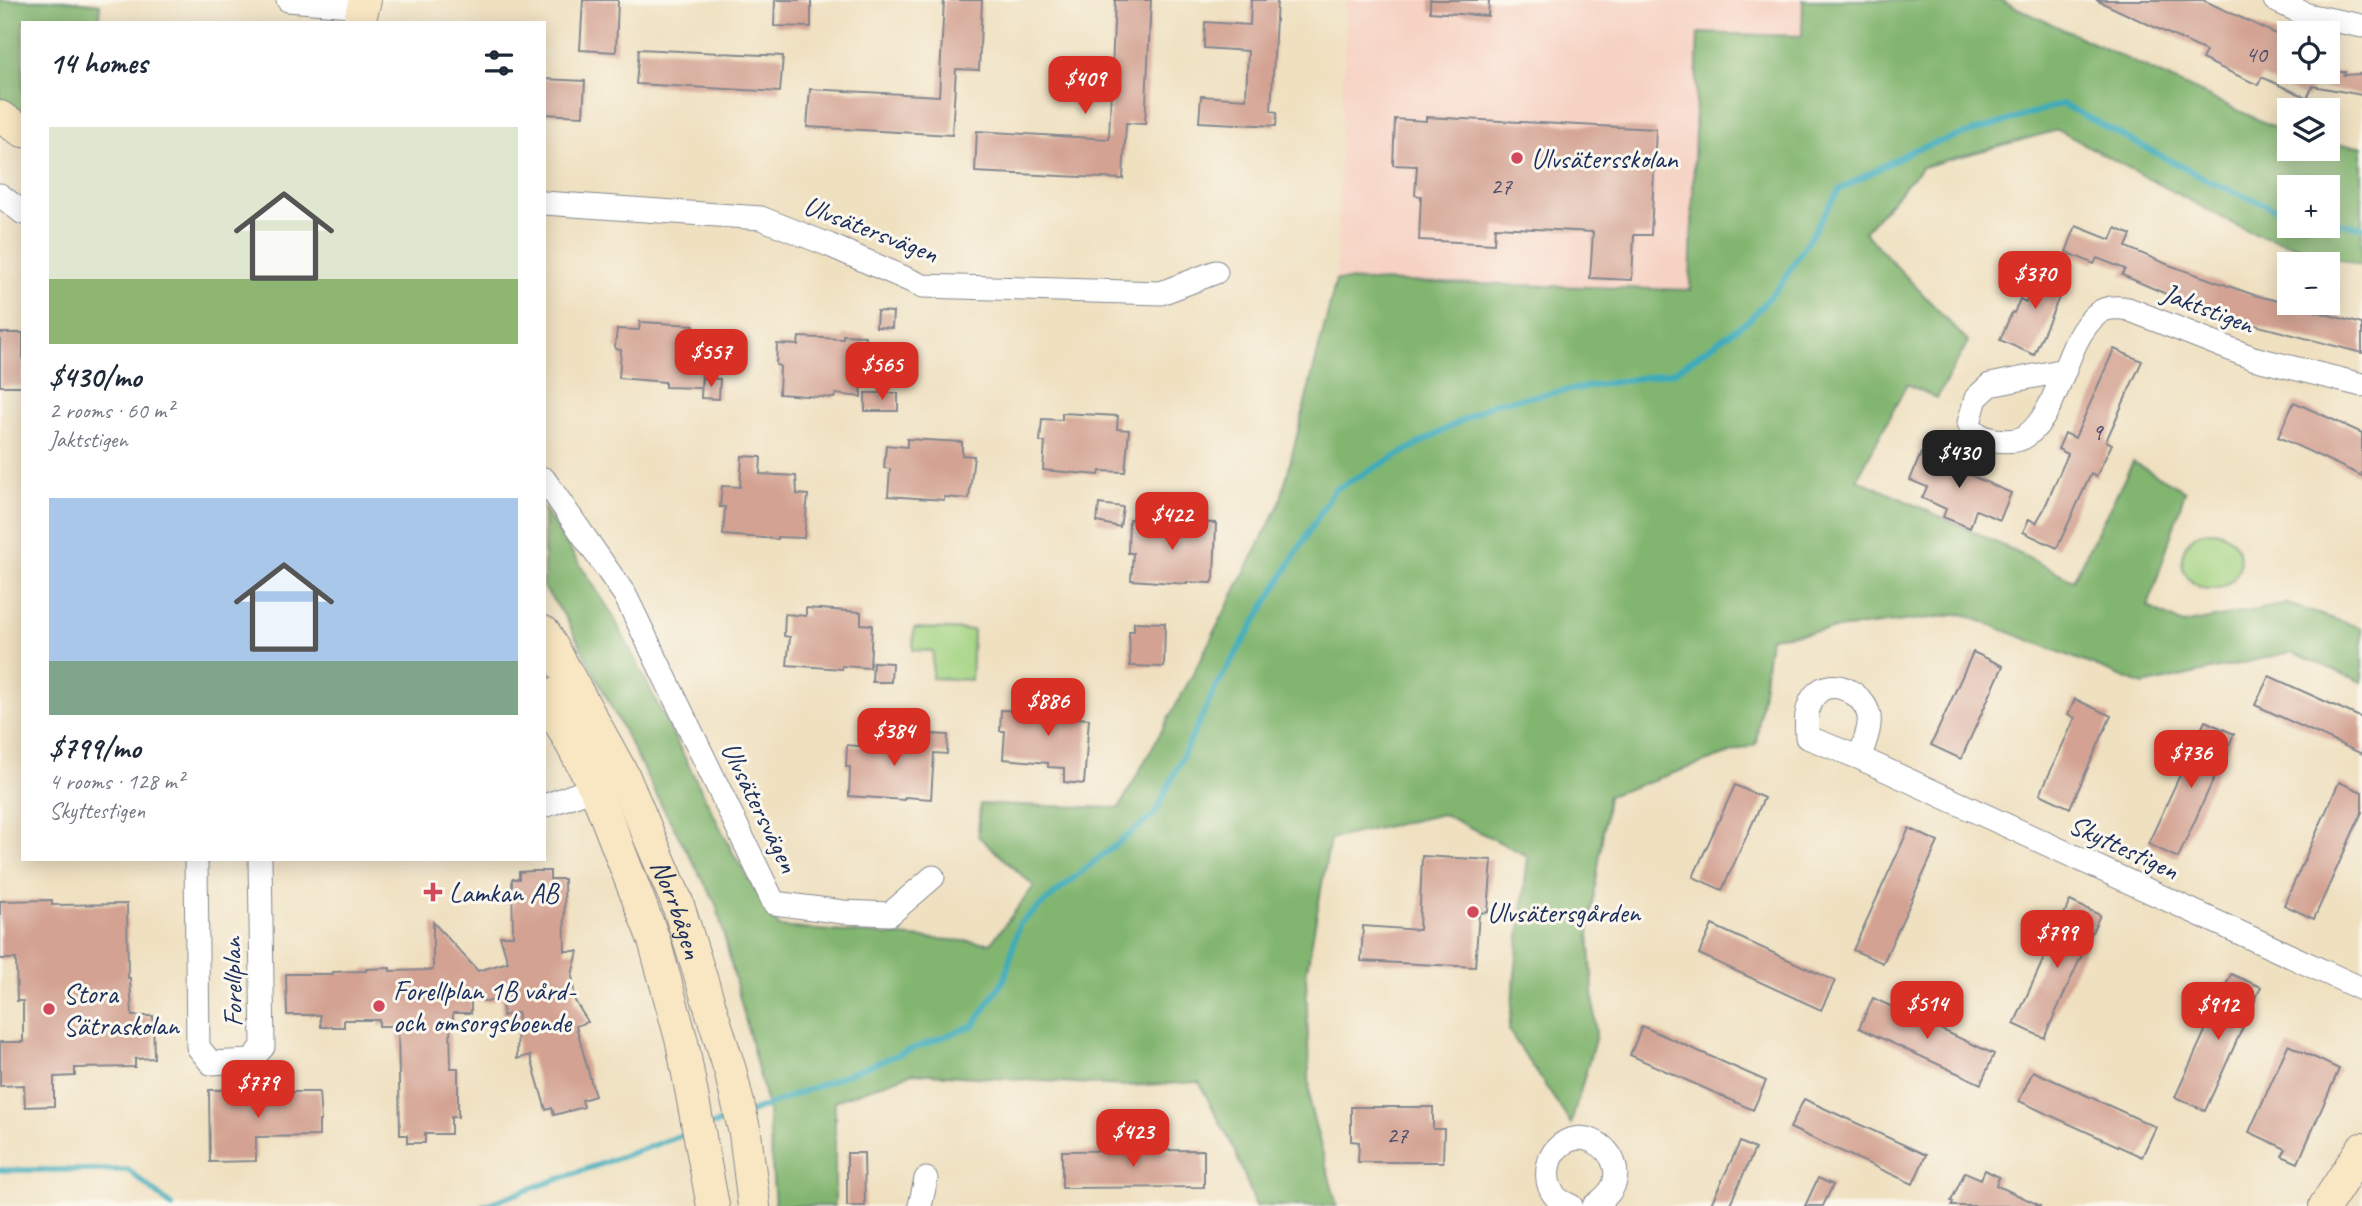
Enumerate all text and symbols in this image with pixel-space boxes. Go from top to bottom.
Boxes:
map controls [2277,21,2340,315]
button: locate [2277,21,2340,84]
house number: 40 [2245,39,2269,69]
text: 14 homes [49,44,147,82]
icon: filters [480,44,518,82]
pin: $409 [1044,57,1126,116]
text: $409 [1064,64,1106,93]
button: layers [2277,98,2340,161]
place label: Ulvsätersskolan [1531,141,1679,176]
marker: Ulvsätersskolan [1509,150,1525,166]
house number: 27 [1490,171,1513,201]
icon: home [221,173,347,299]
button: + [2277,175,2340,238]
street label: Ulvsätersvägen [799,187,944,271]
pin: $370 [1994,252,2076,311]
button: − [2277,252,2340,315]
text: $370 [2014,259,2056,288]
street label: Jaktstigen [2155,274,2260,342]
pin: $557 [670,330,752,389]
text: $557 [691,337,731,366]
pin: $565 [841,342,923,402]
text: $565 [861,350,903,379]
text: $430/mo [49,358,141,396]
text: 2 rooms · 60 m² [49,396,173,425]
house number: 9 [2092,417,2105,447]
text: Jaktstigen [49,425,128,454]
pin: $430 [1918,430,2000,490]
text: $430 [1938,438,1980,467]
pin: $422 [1131,492,1213,552]
text: $422 [1151,500,1193,529]
icon: home [221,544,347,670]
pin: $886 [1007,678,1089,738]
text: $886 [1027,686,1069,715]
pin: $384 [853,708,935,768]
text: $384 [873,716,915,745]
text: $799/mo [49,729,141,767]
pin: $736 [2150,730,2232,790]
street label: Ulvsätersvägen [713,736,807,879]
text: $736 [2170,738,2212,767]
text: 4 rooms · 128 m² [49,767,184,796]
text: Skyttestigen [49,796,145,825]
street label: Skyttestigen [2064,806,2185,888]
street label: Norrbågen [643,854,711,963]
place label: Lamkan AB [449,875,561,910]
marker: Lamkan AB [423,882,443,902]
place label: Ulvsätersgården [1487,895,1641,930]
marker: Ulvsätersgården [1465,904,1481,920]
pin: $799 [2016,911,2098,970]
text: $799 [2037,918,2077,947]
street label: Forellplan [214,935,250,1027]
place label: Forellplan 1B vård- och omsorgsboende [393,973,577,1040]
place label: Stora Sätraskolan [63,976,180,1043]
pin: $514 [1886,982,1968,1041]
pin: $912 [2177,982,2259,1042]
text: $514 [1906,989,1948,1018]
text: $912 [2197,990,2239,1019]
marker: Forellplan 1B vård- och omsorgsboende [371,998,387,1014]
marker: Stora Sätraskolan [41,1001,57,1017]
pin: $779 [217,1060,299,1120]
text: $779 [238,1068,278,1097]
pin: $423 [1092,1110,1174,1169]
text: $423 [1112,1117,1154,1146]
house number: 27 [1386,1120,1409,1150]

